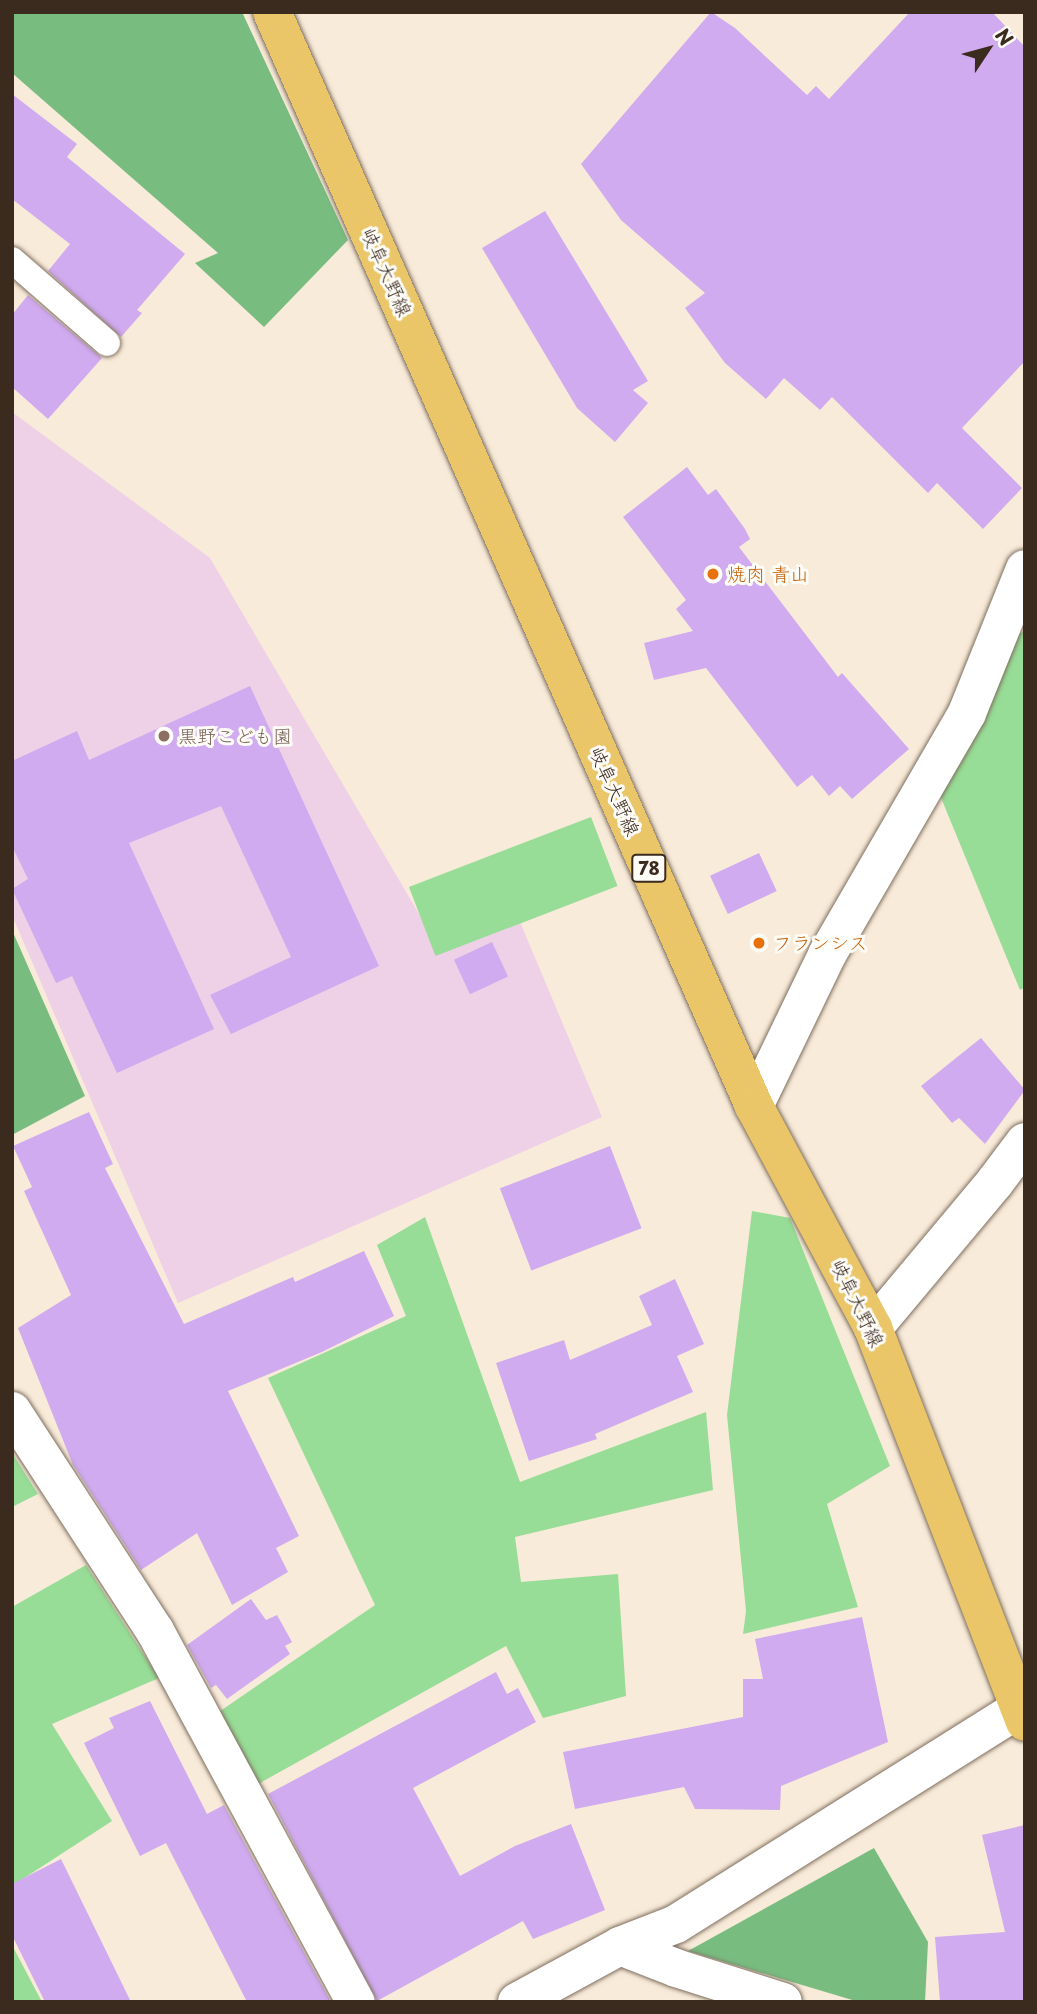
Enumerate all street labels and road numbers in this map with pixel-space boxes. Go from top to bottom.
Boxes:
street label: 岐阜大野線 [357,224,417,320]
street label: 岐阜大野線 [585,743,645,839]
road number: 78 [630,854,668,882]
street label: 岐阜大野線 [827,1255,889,1351]

